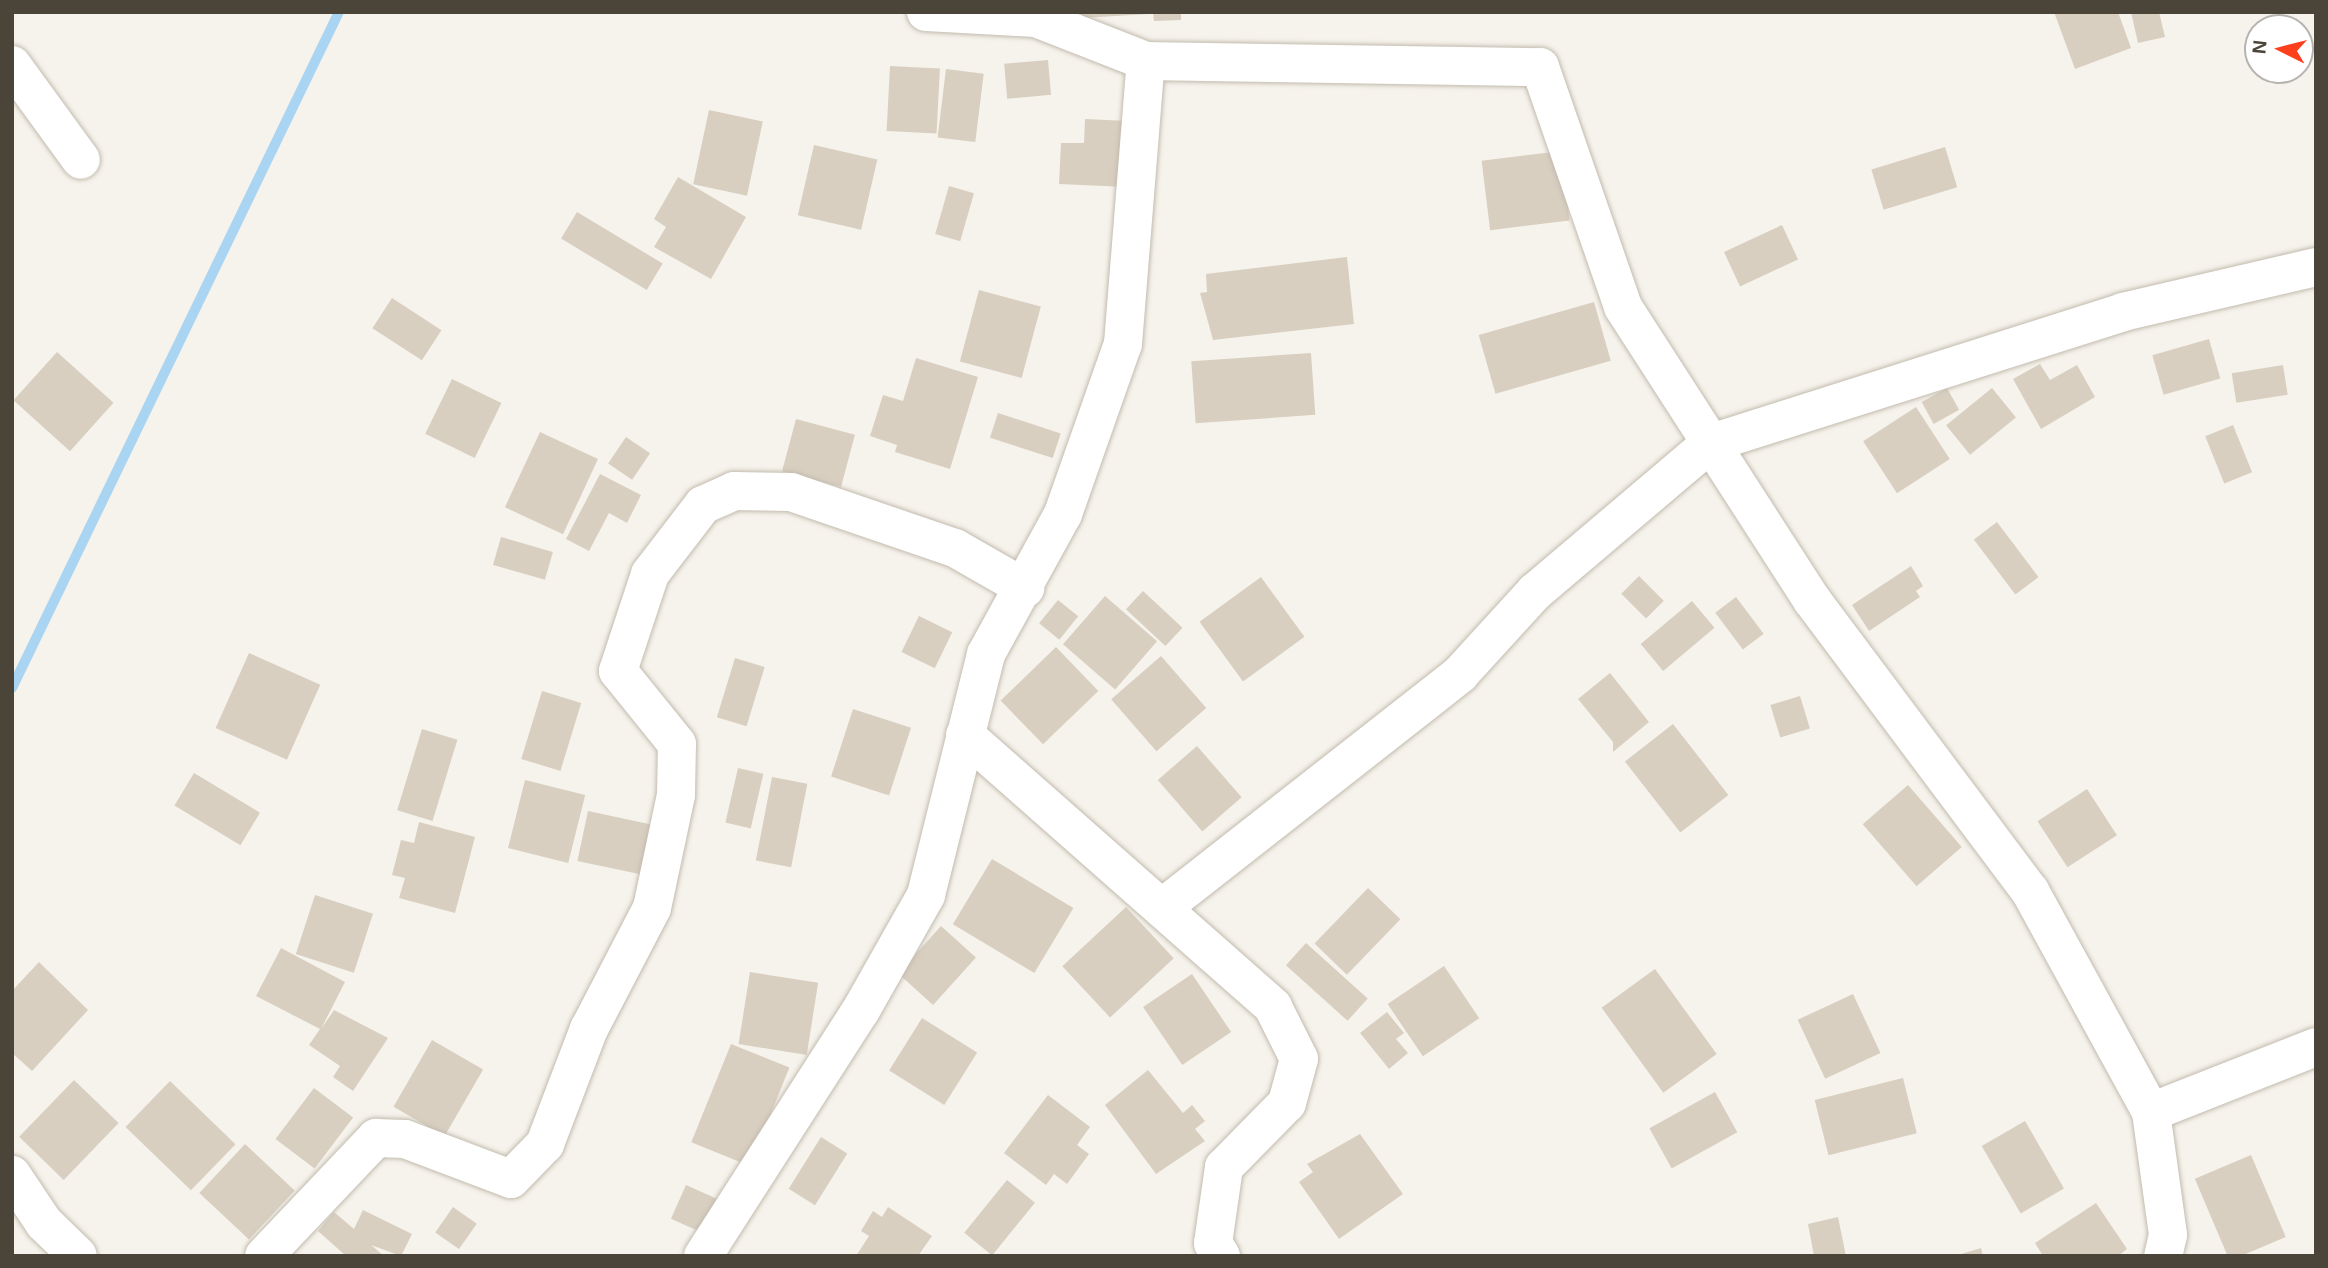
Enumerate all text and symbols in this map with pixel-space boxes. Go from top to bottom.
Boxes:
north arrow [2244,14,2314,84]
text: N [2248,39,2271,55]

